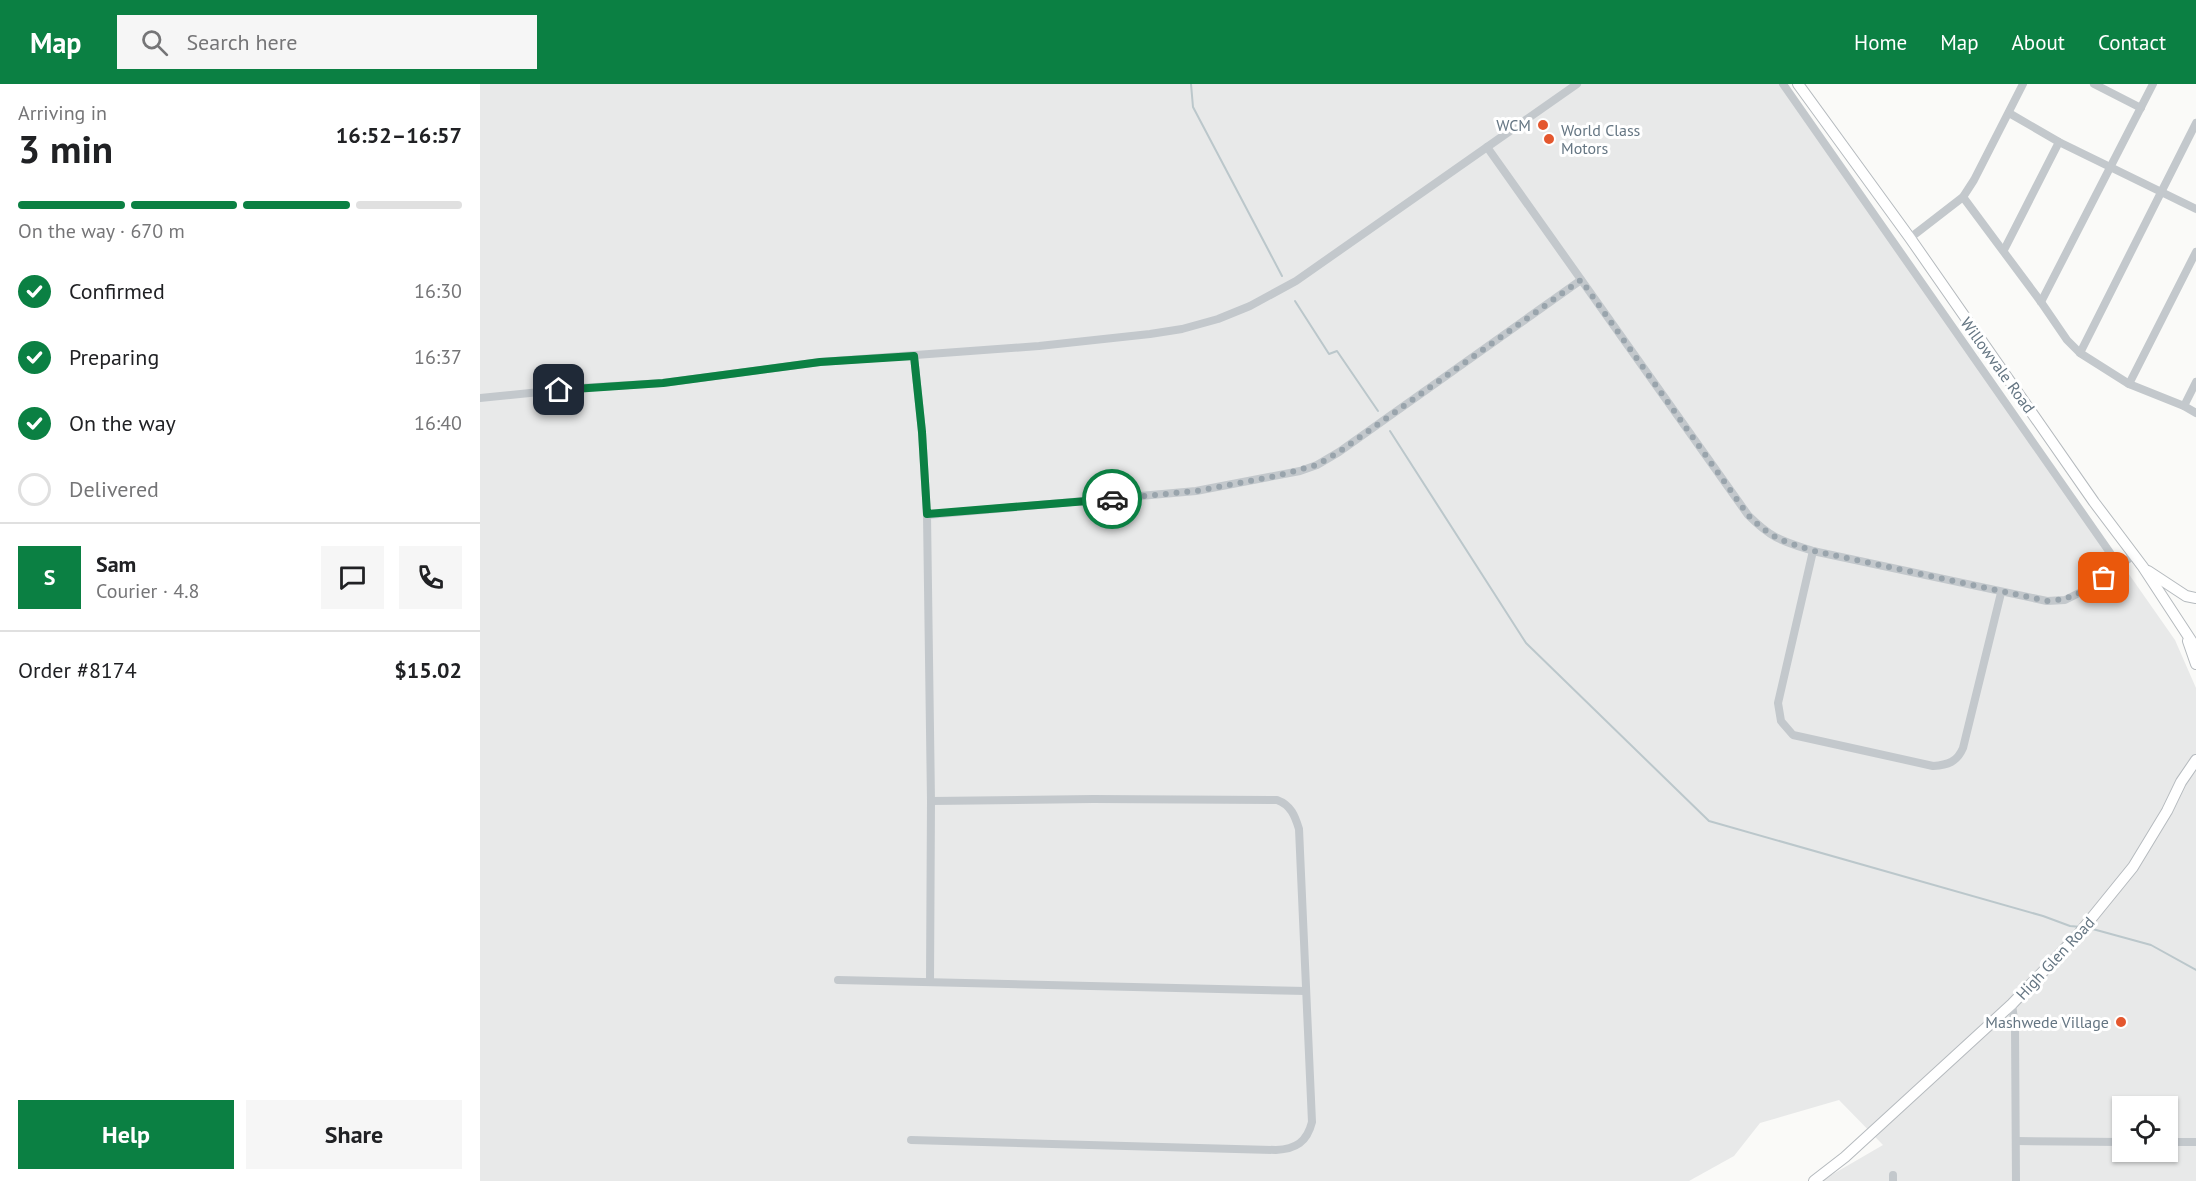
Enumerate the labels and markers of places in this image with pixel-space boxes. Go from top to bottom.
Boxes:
place label: WCM [1496,115,1531,135]
marker: WCM [1536,118,1550,132]
place label: World Class Motors [1561,120,1641,158]
marker: World Class Motors [1542,132,1556,146]
pin [533,364,584,415]
pin [2078,552,2129,603]
place label: Mashwede Village [1985,1012,2109,1032]
marker: Mashwede Village [2114,1015,2128,1029]

